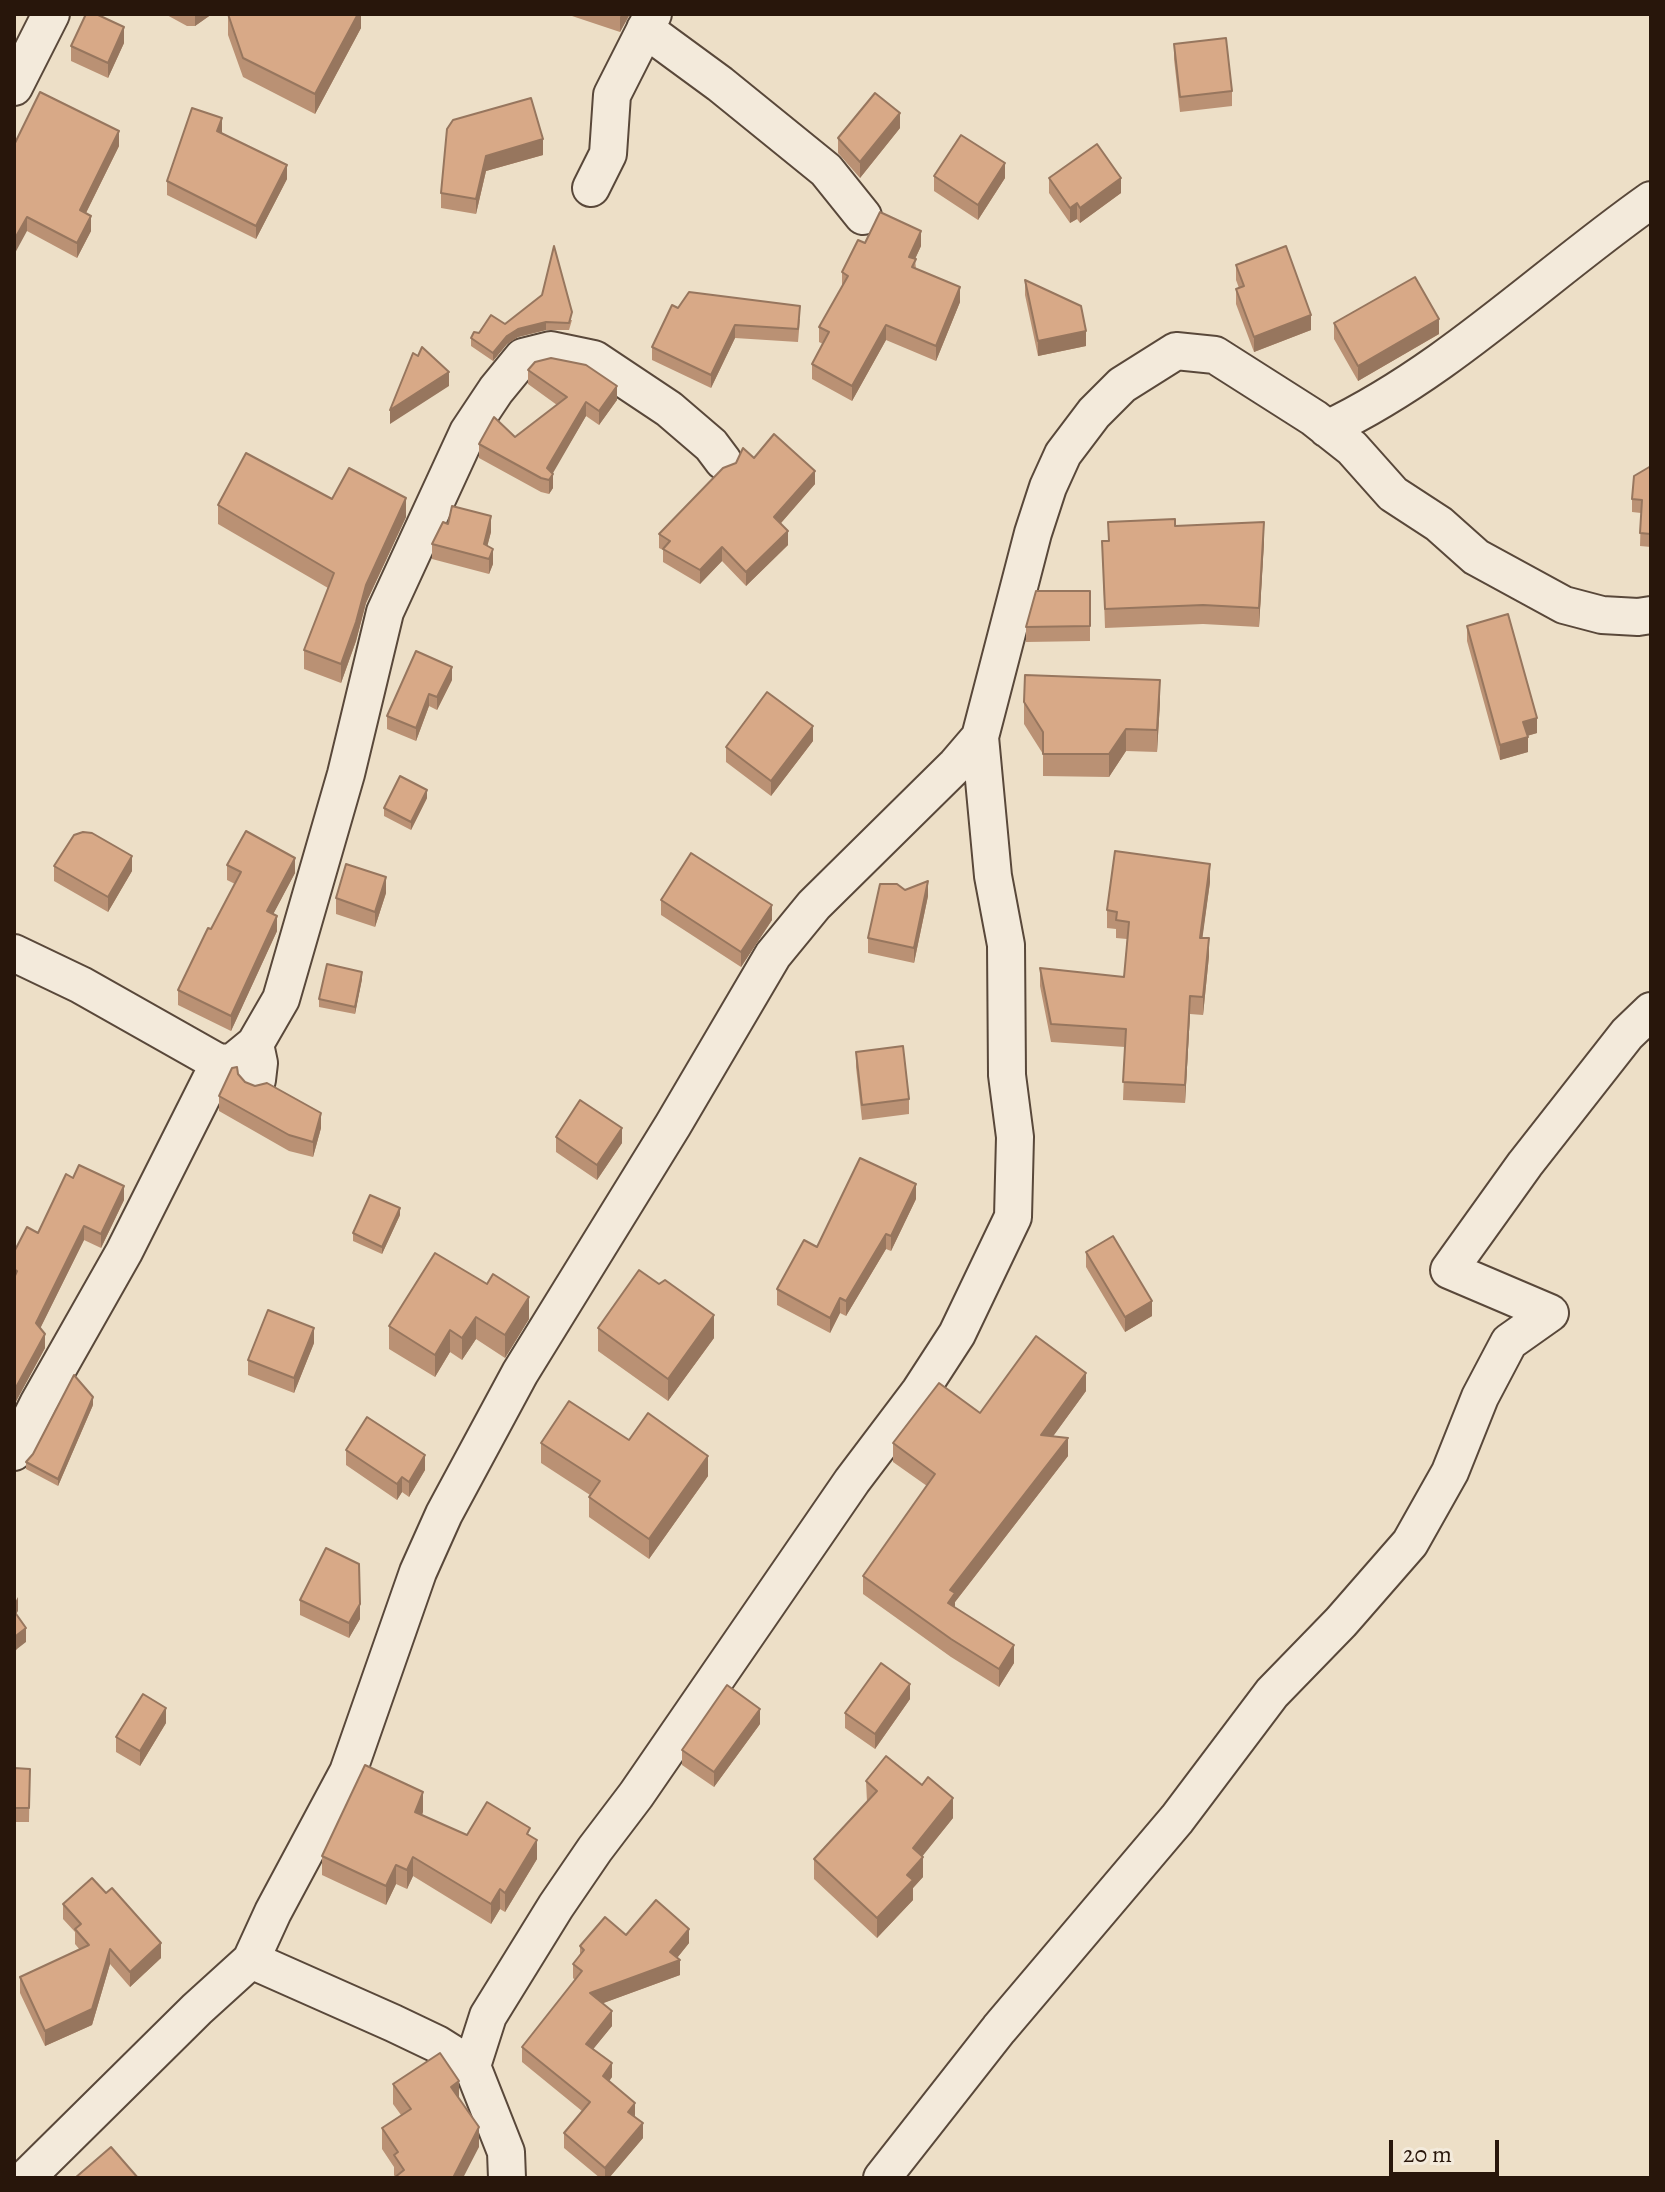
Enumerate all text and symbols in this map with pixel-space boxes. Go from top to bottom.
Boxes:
scale bar [1393,2124,1503,2174]
text: 20 m [1403,2138,1452,2170]

